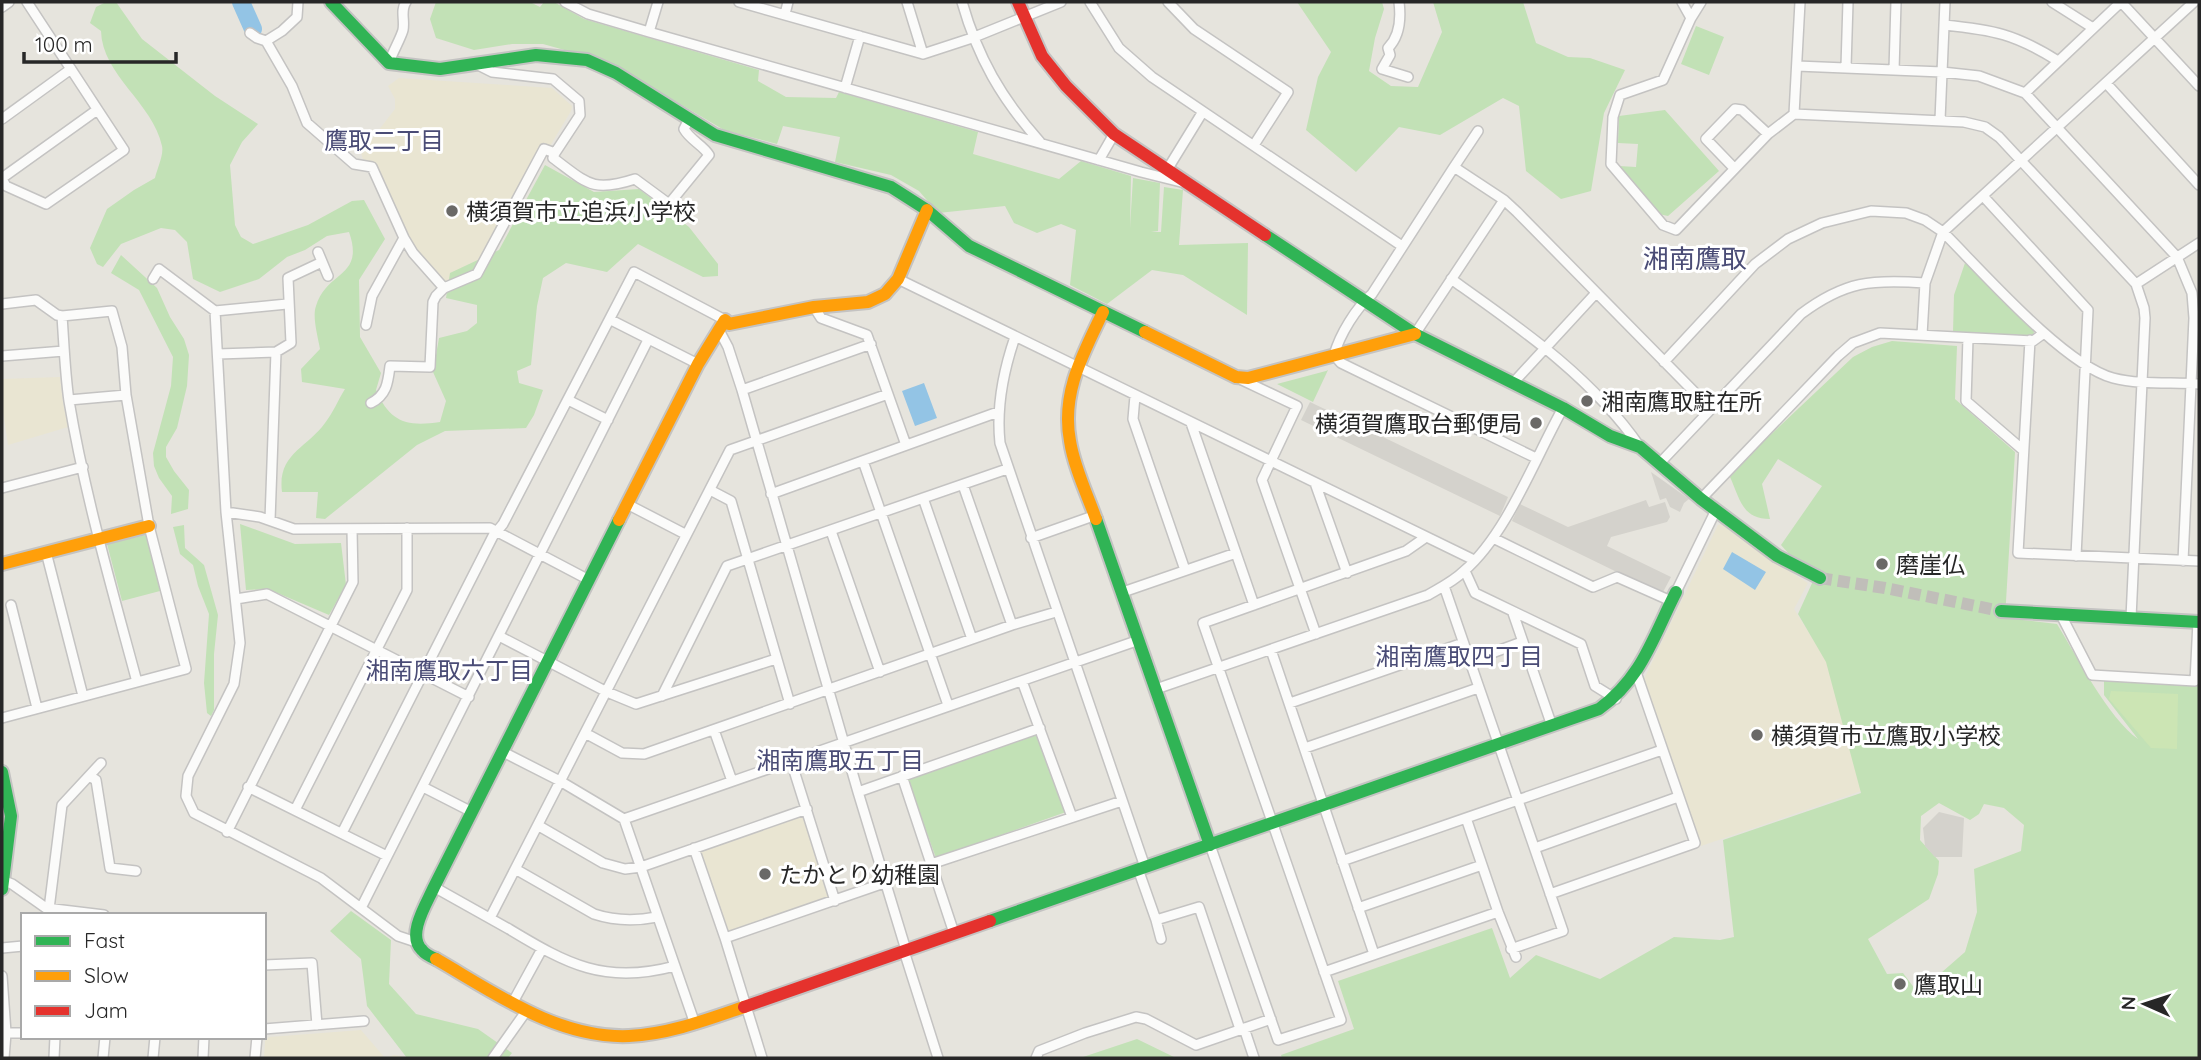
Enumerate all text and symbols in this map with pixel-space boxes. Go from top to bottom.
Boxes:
scale bar [24,21,177,65]
text: 100 m [35,31,93,57]
district label: 鷹取二丁目 [324,125,444,155]
place label: 横須賀市立追浜小学校 [466,197,696,226]
marker: 横須賀市立追浜小学校 [444,203,460,219]
district label: 湘南鷹取 [1643,242,1747,275]
place label: 湘南鷹取駐在所 [1601,387,1762,416]
marker: 湘南鷹取駐在所 [1579,393,1595,409]
place label: 横須賀鷹取台郵便局 [1315,409,1522,438]
marker: 横須賀鷹取台郵便局 [1528,415,1544,431]
place label: 磨崖仏 [1896,550,1965,579]
marker: 磨崖仏 [1874,556,1890,572]
district label: 湘南鷹取四丁目 [1375,641,1543,671]
district label: 湘南鷹取六丁目 [365,655,533,685]
place label: 横須賀市立鷹取小学校 [1771,721,2001,750]
marker: 横須賀市立鷹取小学校 [1749,727,1765,743]
district label: 湘南鷹取五丁目 [756,745,924,775]
place label: たかとり幼稚園 [779,860,940,889]
marker: たかとり幼稚園 [757,866,773,882]
legend [21,913,266,1039]
text: Fast [84,927,125,953]
text: Slow [84,962,129,988]
north arrow [2110,969,2180,1039]
place label: 鷹取山 [1914,970,1983,999]
marker: 鷹取山 [1892,976,1908,992]
text: N [2116,996,2140,1011]
text: Jam [84,997,128,1023]

